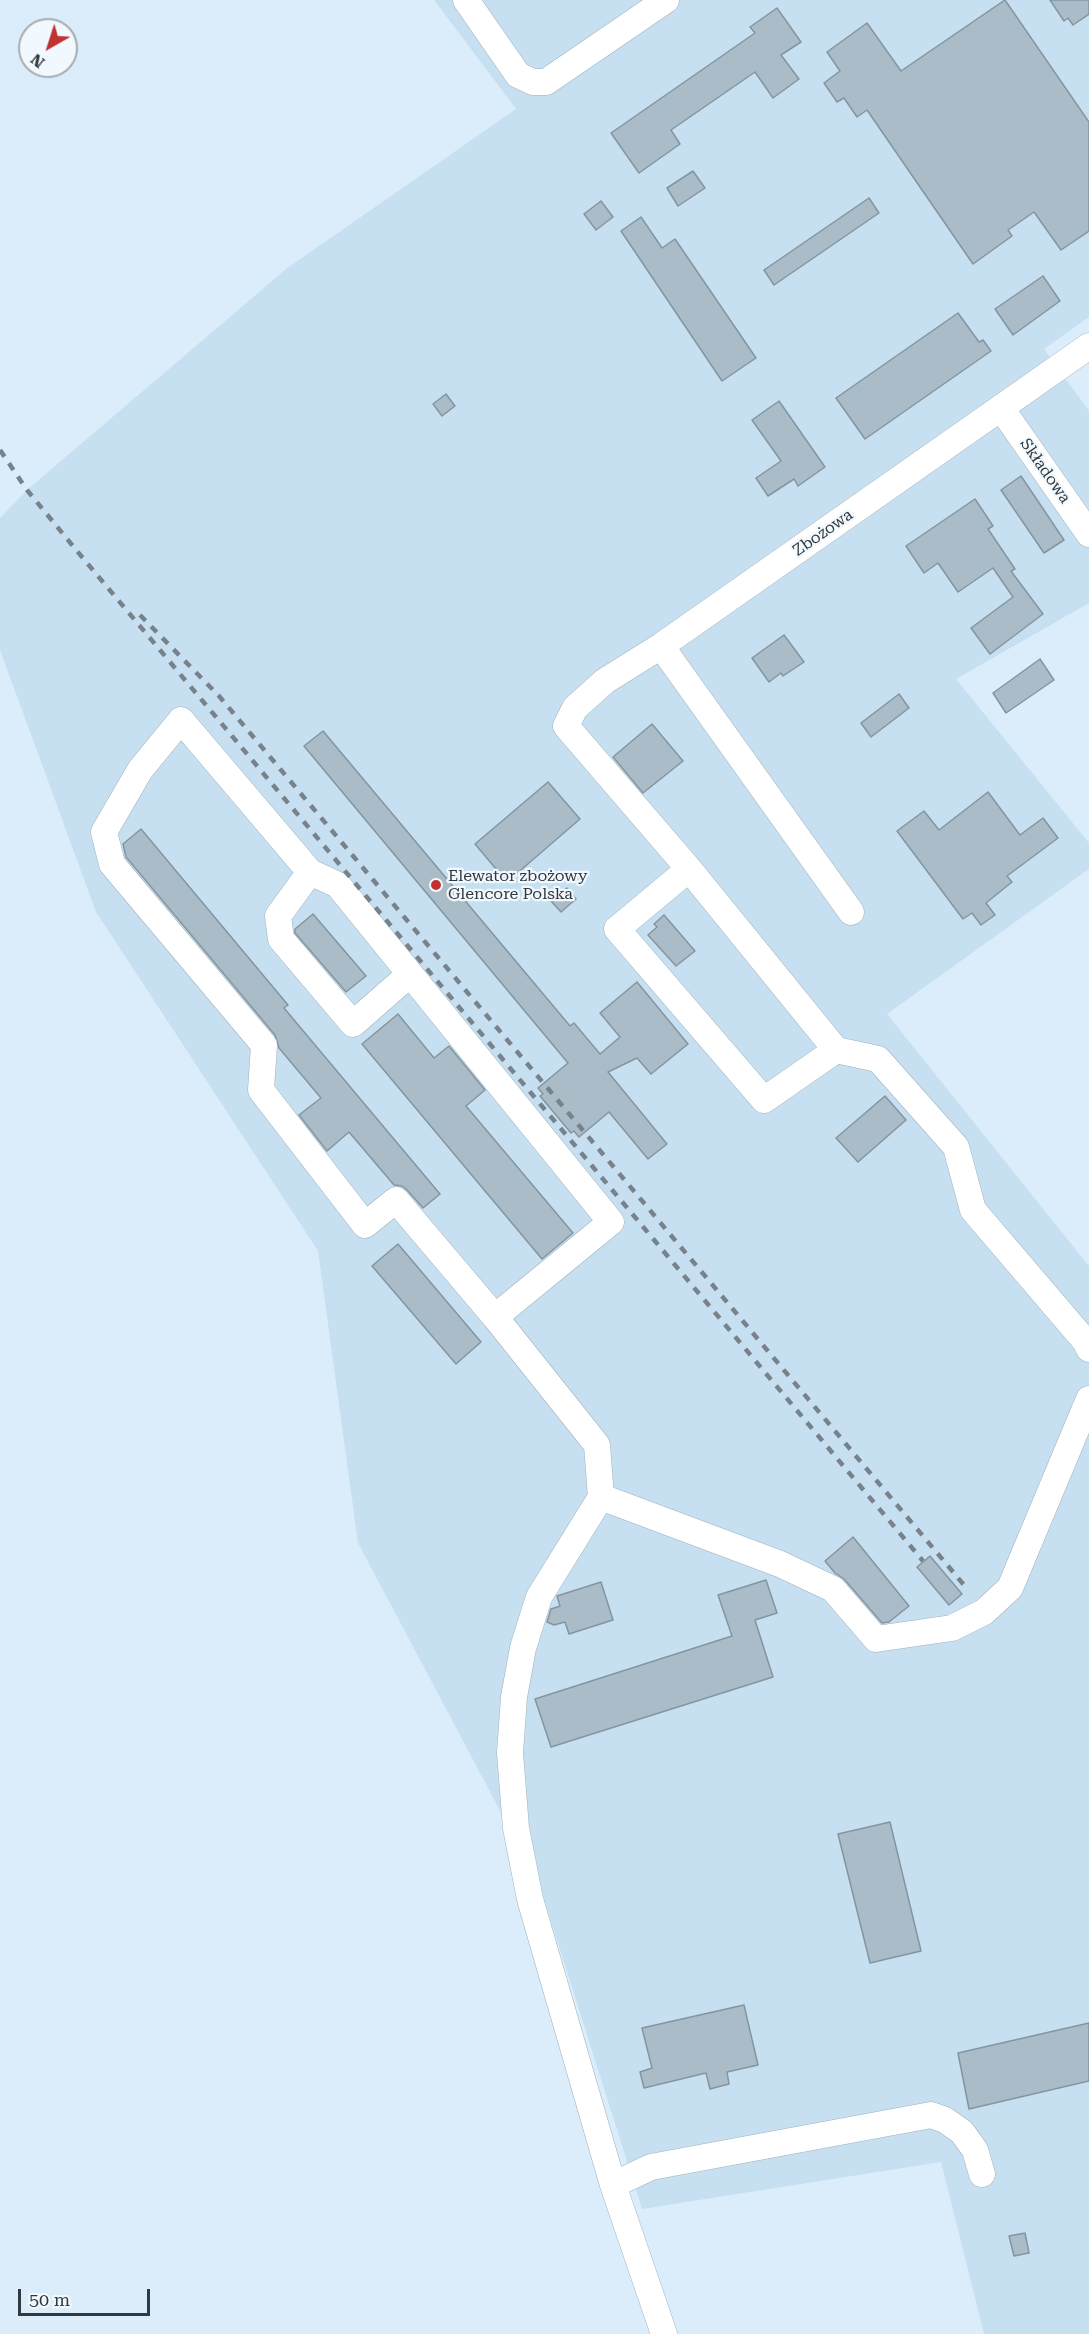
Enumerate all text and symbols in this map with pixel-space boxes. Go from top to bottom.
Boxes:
north arrow [18,18,78,78]
text: N [27,50,48,72]
street label: Składowa [1016,435,1074,507]
street label: Zbożowa [789,505,857,561]
place label: Elewator zbożowy Glencore Polska [448,866,587,904]
marker: Elewator zbożowy Glencore Polska [429,878,443,892]
scale bar [21,2277,153,2315]
text: 50 m [29,2289,70,2310]

